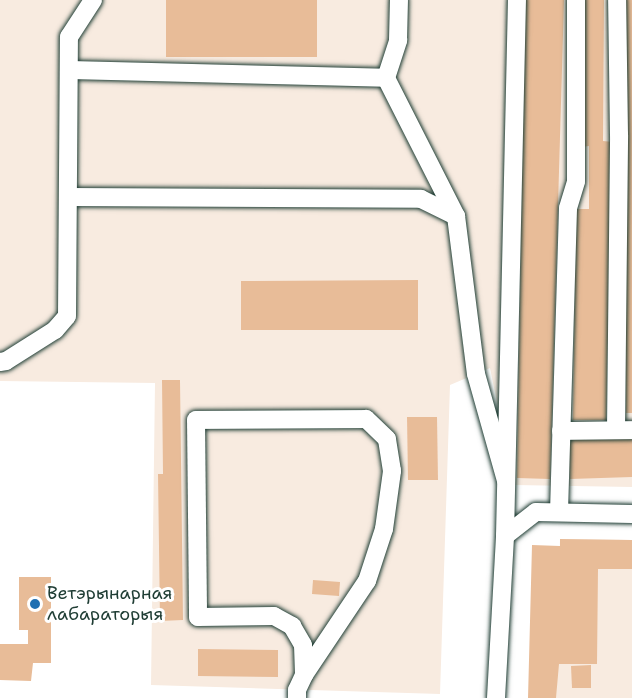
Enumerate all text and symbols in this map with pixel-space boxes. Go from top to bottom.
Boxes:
place label: Ветэрынарная лабараторыя [47,583,172,626]
marker: Ветэрынарная лабараторыя [28,597,42,611]

